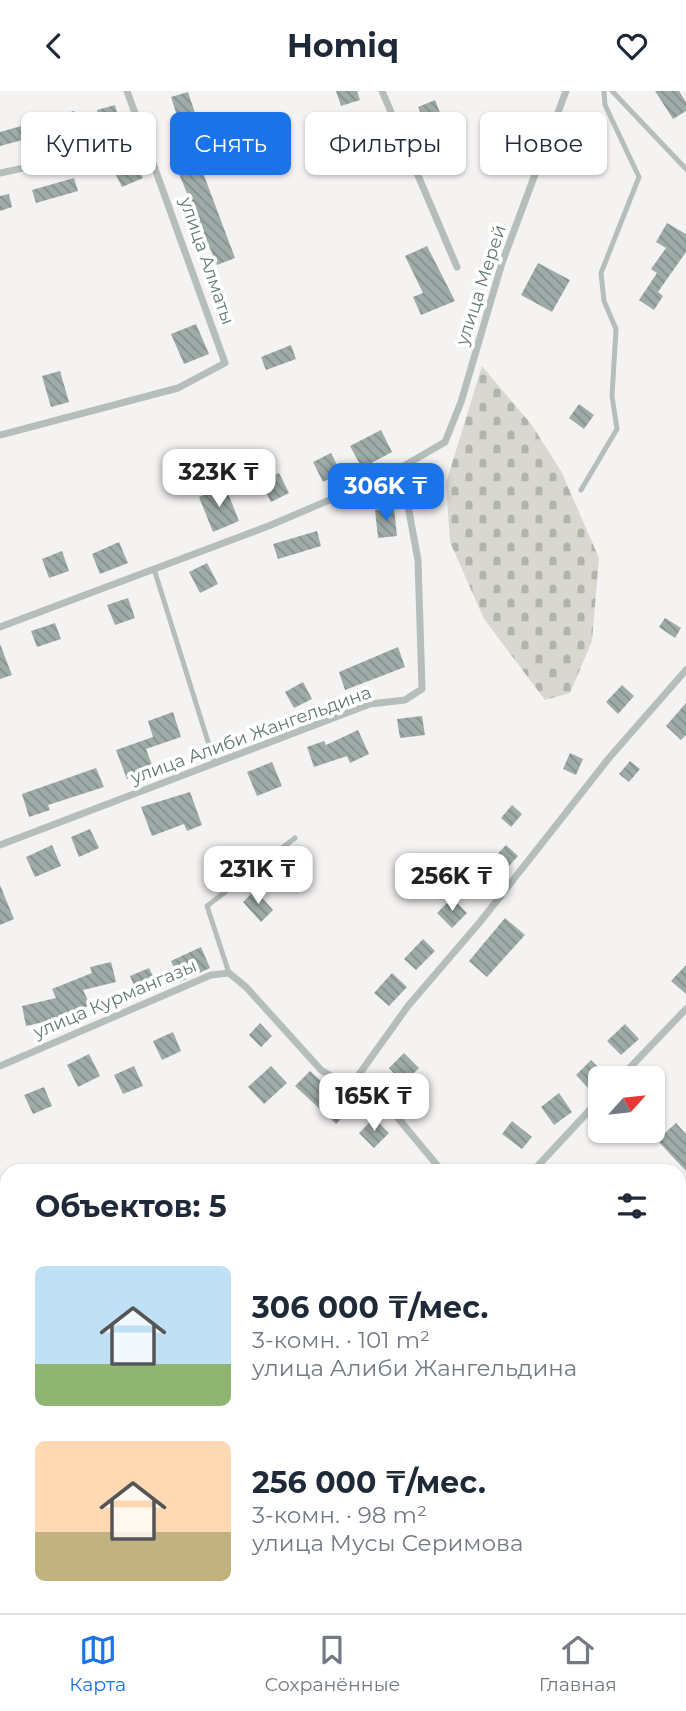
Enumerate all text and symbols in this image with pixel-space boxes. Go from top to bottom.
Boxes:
text: Homiq [287,26,399,65]
icon: back [35,27,73,65]
icon: heart [613,27,651,65]
chip: Купить [21,112,156,175]
chip: Снять [170,112,291,175]
chip: Фильтры [305,112,466,175]
chip: Новое [480,112,607,175]
street label: улица Алматы [175,194,239,327]
street label: улица Мерей [451,222,511,349]
pin: 323K ₸ [162,449,276,509]
text: 323K ₸ [179,458,259,486]
pin: 306K ₸ [329,463,443,523]
text: 306K ₸ [344,472,428,500]
street label: улица Алиби Жангельдина [127,681,374,789]
pin: 231K ₸ [201,847,315,906]
pin: 256K ₸ [395,853,509,913]
text: 231K ₸ [220,855,296,883]
text: 256K ₸ [411,862,493,890]
street label: улица Курмангазы [29,955,200,1044]
north arrow [588,1066,665,1143]
map controls [588,1066,665,1143]
pin: 165K ₸ [317,1073,431,1133]
text: 165K ₸ [335,1082,413,1110]
icon: filters [613,1187,651,1225]
text: Объектов: 5 [35,1188,227,1225]
text: 306 000 ₸/мес. [252,1289,488,1326]
icon: home [91,1294,175,1378]
text: 3-комн. · 101 m² [252,1326,430,1354]
text: улица Алиби Жангельдина [252,1354,577,1382]
text: 256 000 ₸/мес. [252,1464,486,1501]
icon: home [91,1469,175,1553]
text: 3-комн. · 98 m² [252,1501,427,1529]
text: улица Мусы Серимова [252,1529,523,1557]
tab: Карта [69,1631,126,1696]
tab: Сохранённые [265,1631,400,1696]
tab: Главная [539,1631,617,1696]

